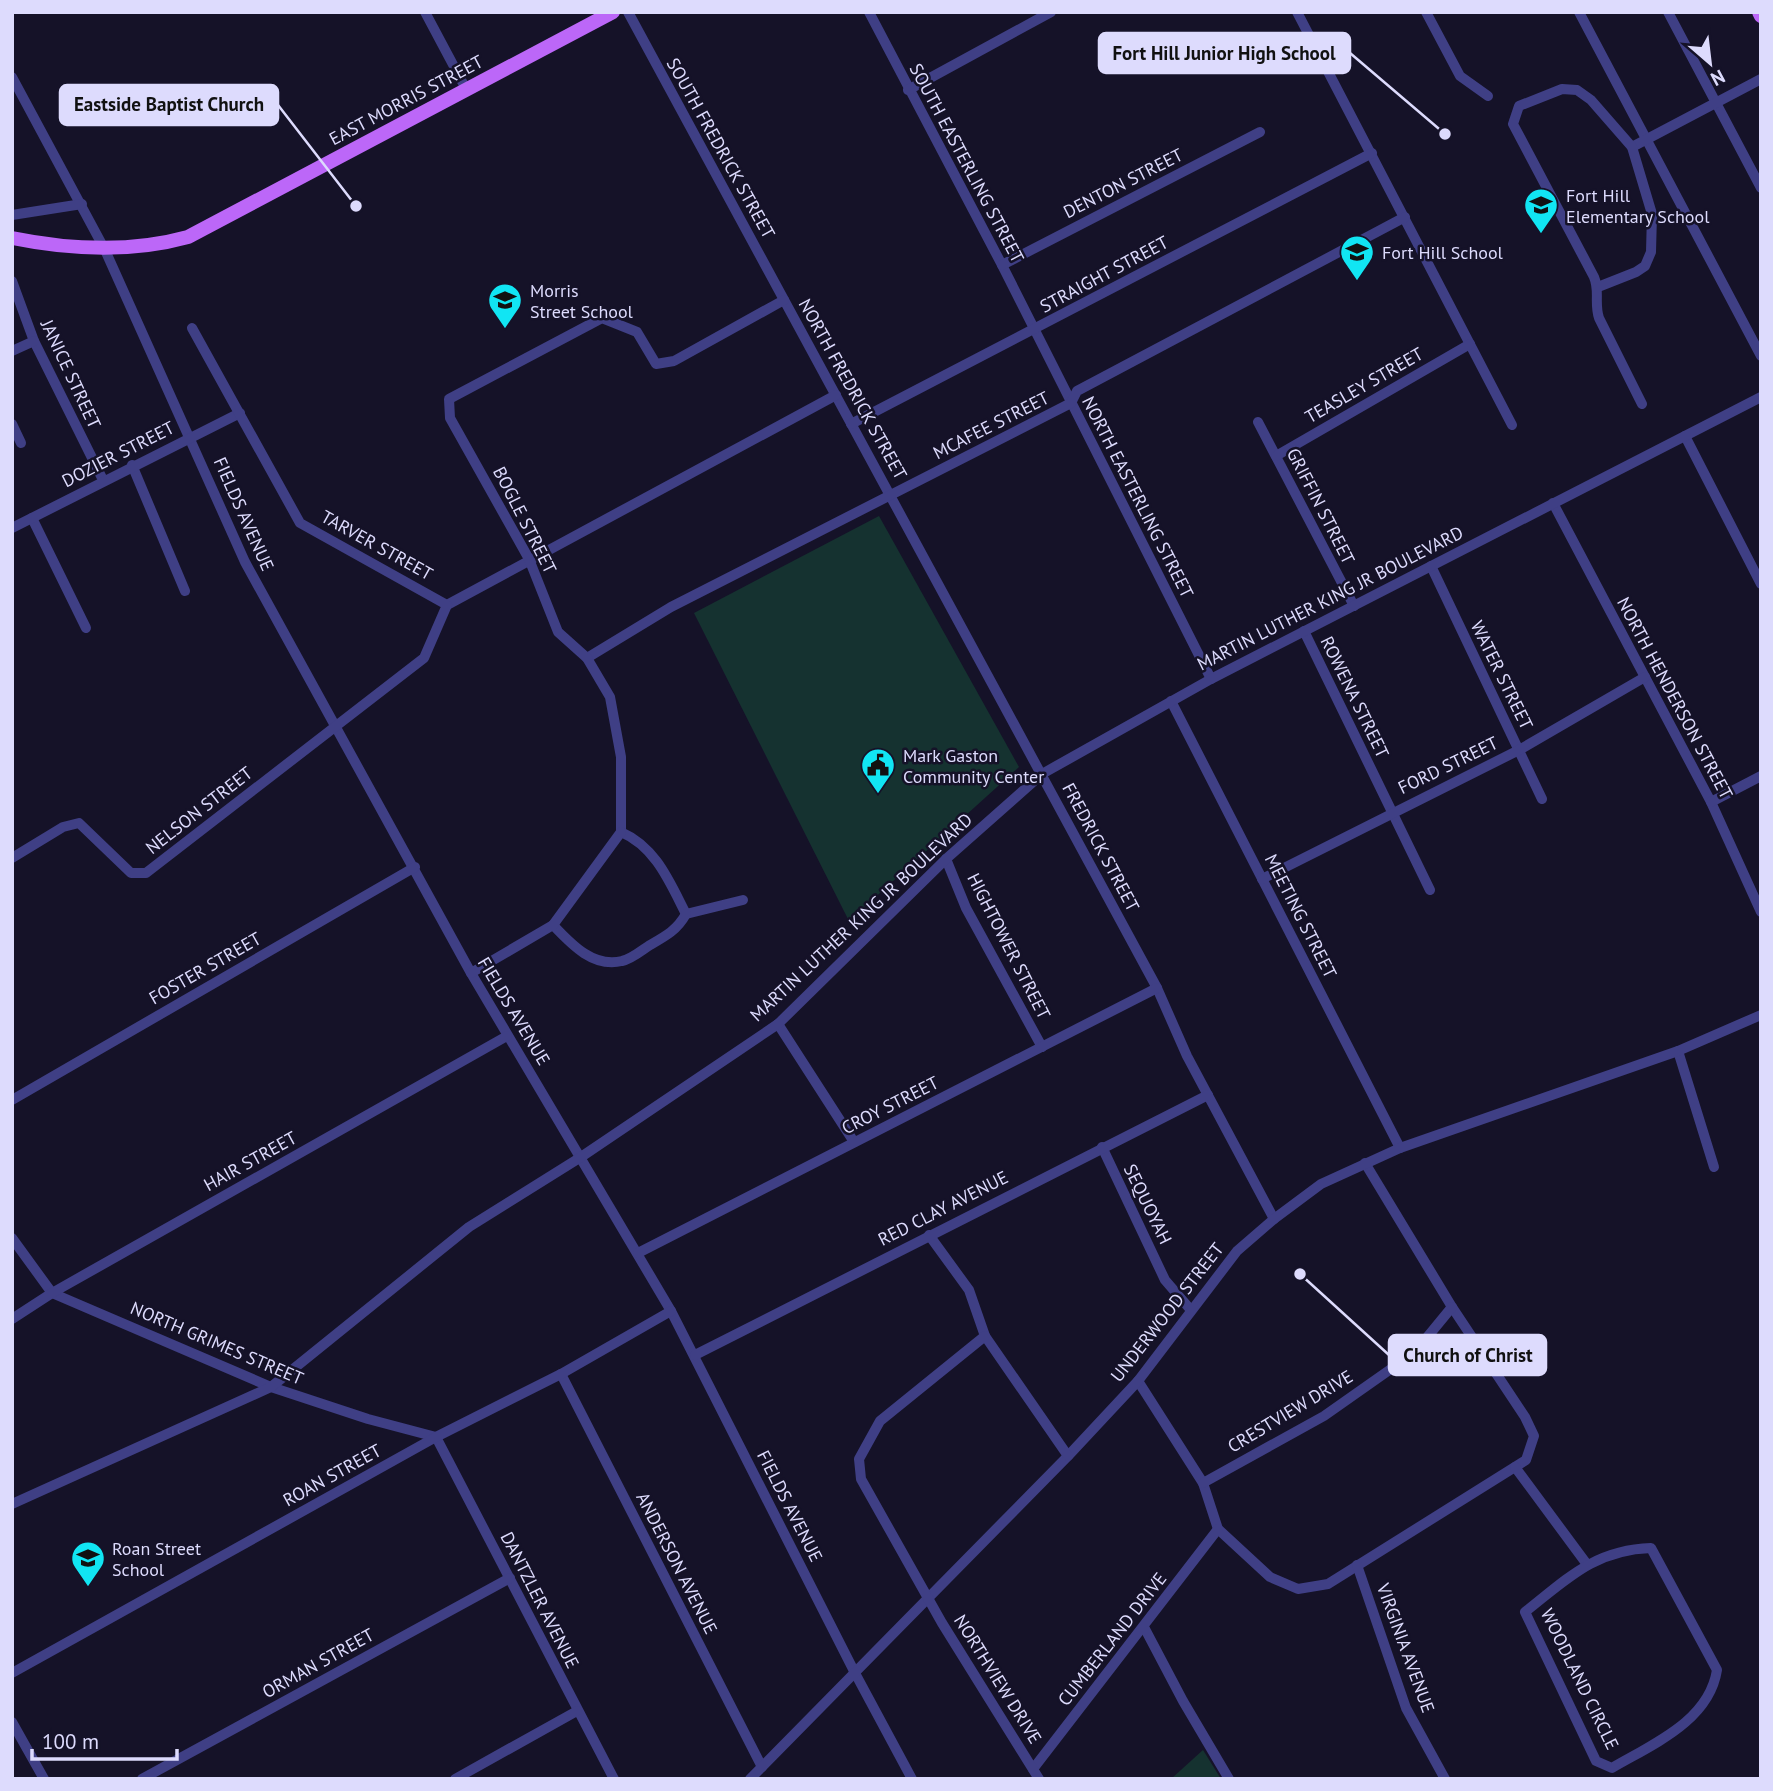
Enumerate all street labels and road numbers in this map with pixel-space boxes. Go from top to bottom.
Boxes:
street label: EAST MORRIS STREET [325,50,487,150]
street label: SOUTH FREDRICK STREET [662,54,780,242]
street label: SOUTH EASTERLING STREET [905,59,1029,267]
street label: DENTON STREET [1059,143,1187,223]
street label: STRAIGHT STREET [1036,230,1172,318]
street label: NORTH FREDRICK STREET [794,294,912,484]
street label: JANICE STREET [35,315,106,432]
street label: TEASLEY STREET [1301,342,1427,428]
street label: MCAFEE STREET [929,386,1053,464]
street label: NORTH EASTERLING STREET [1077,392,1199,602]
street label: DOZIER STREET [58,416,178,492]
street label: GRIFFIN STREET [1282,444,1360,568]
street label: FIELDS AVENUE [209,454,279,574]
street label: BOGLE STREET [488,463,562,577]
street label: TARVER STREET [317,505,437,585]
street label: MARTIN LUTHER KING JR BOULEVARD [1193,521,1467,675]
street label: NORTH HENDERSON STREET [1612,593,1738,803]
street label: WATER STREET [1466,617,1538,733]
street label: ROWENA STREET [1316,632,1394,762]
street label: FORD STREET [1394,731,1502,799]
street label: NELSON STREET [141,761,257,859]
street label: FREDRICK STREET [1057,779,1145,915]
street label: MARTIN LUTHER KING JR BOULEVARD [745,808,977,1026]
street label: MEETING STREET [1260,850,1342,982]
street label: HIGHTOWER STREET [962,869,1056,1023]
street label: FOSTER STREET [145,927,265,1009]
street label: FIELDS AVENUE [473,953,555,1069]
street label: CROY STREET [838,1071,942,1139]
street label: HAIR STREET [199,1126,301,1196]
street label: SEQUOYAH [1119,1160,1177,1248]
street label: RED CLAY AVENUE [874,1165,1012,1251]
street label: UNDERWOOD STREET [1105,1238,1229,1386]
street label: NORTH GRIMES STREET [127,1296,307,1390]
street label: CRESTVIEW DRIVE [1223,1365,1357,1457]
street label: ROAN STREET [279,1439,385,1511]
street label: FIELDS AVENUE [752,1446,828,1566]
street label: ANDERSON AVENUE [631,1488,723,1638]
street label: DANTZLER AVENUE [496,1528,584,1672]
street label: CUMBERLAND DRIVE [1053,1568,1171,1710]
street label: VIRGINIA AVENUE [1372,1579,1440,1716]
street label: WOODLAND CIRCLE [1536,1605,1624,1753]
street label: NORTHVIEW DRIVE [949,1610,1047,1748]
street label: ORMAN STREET [258,1623,378,1703]

